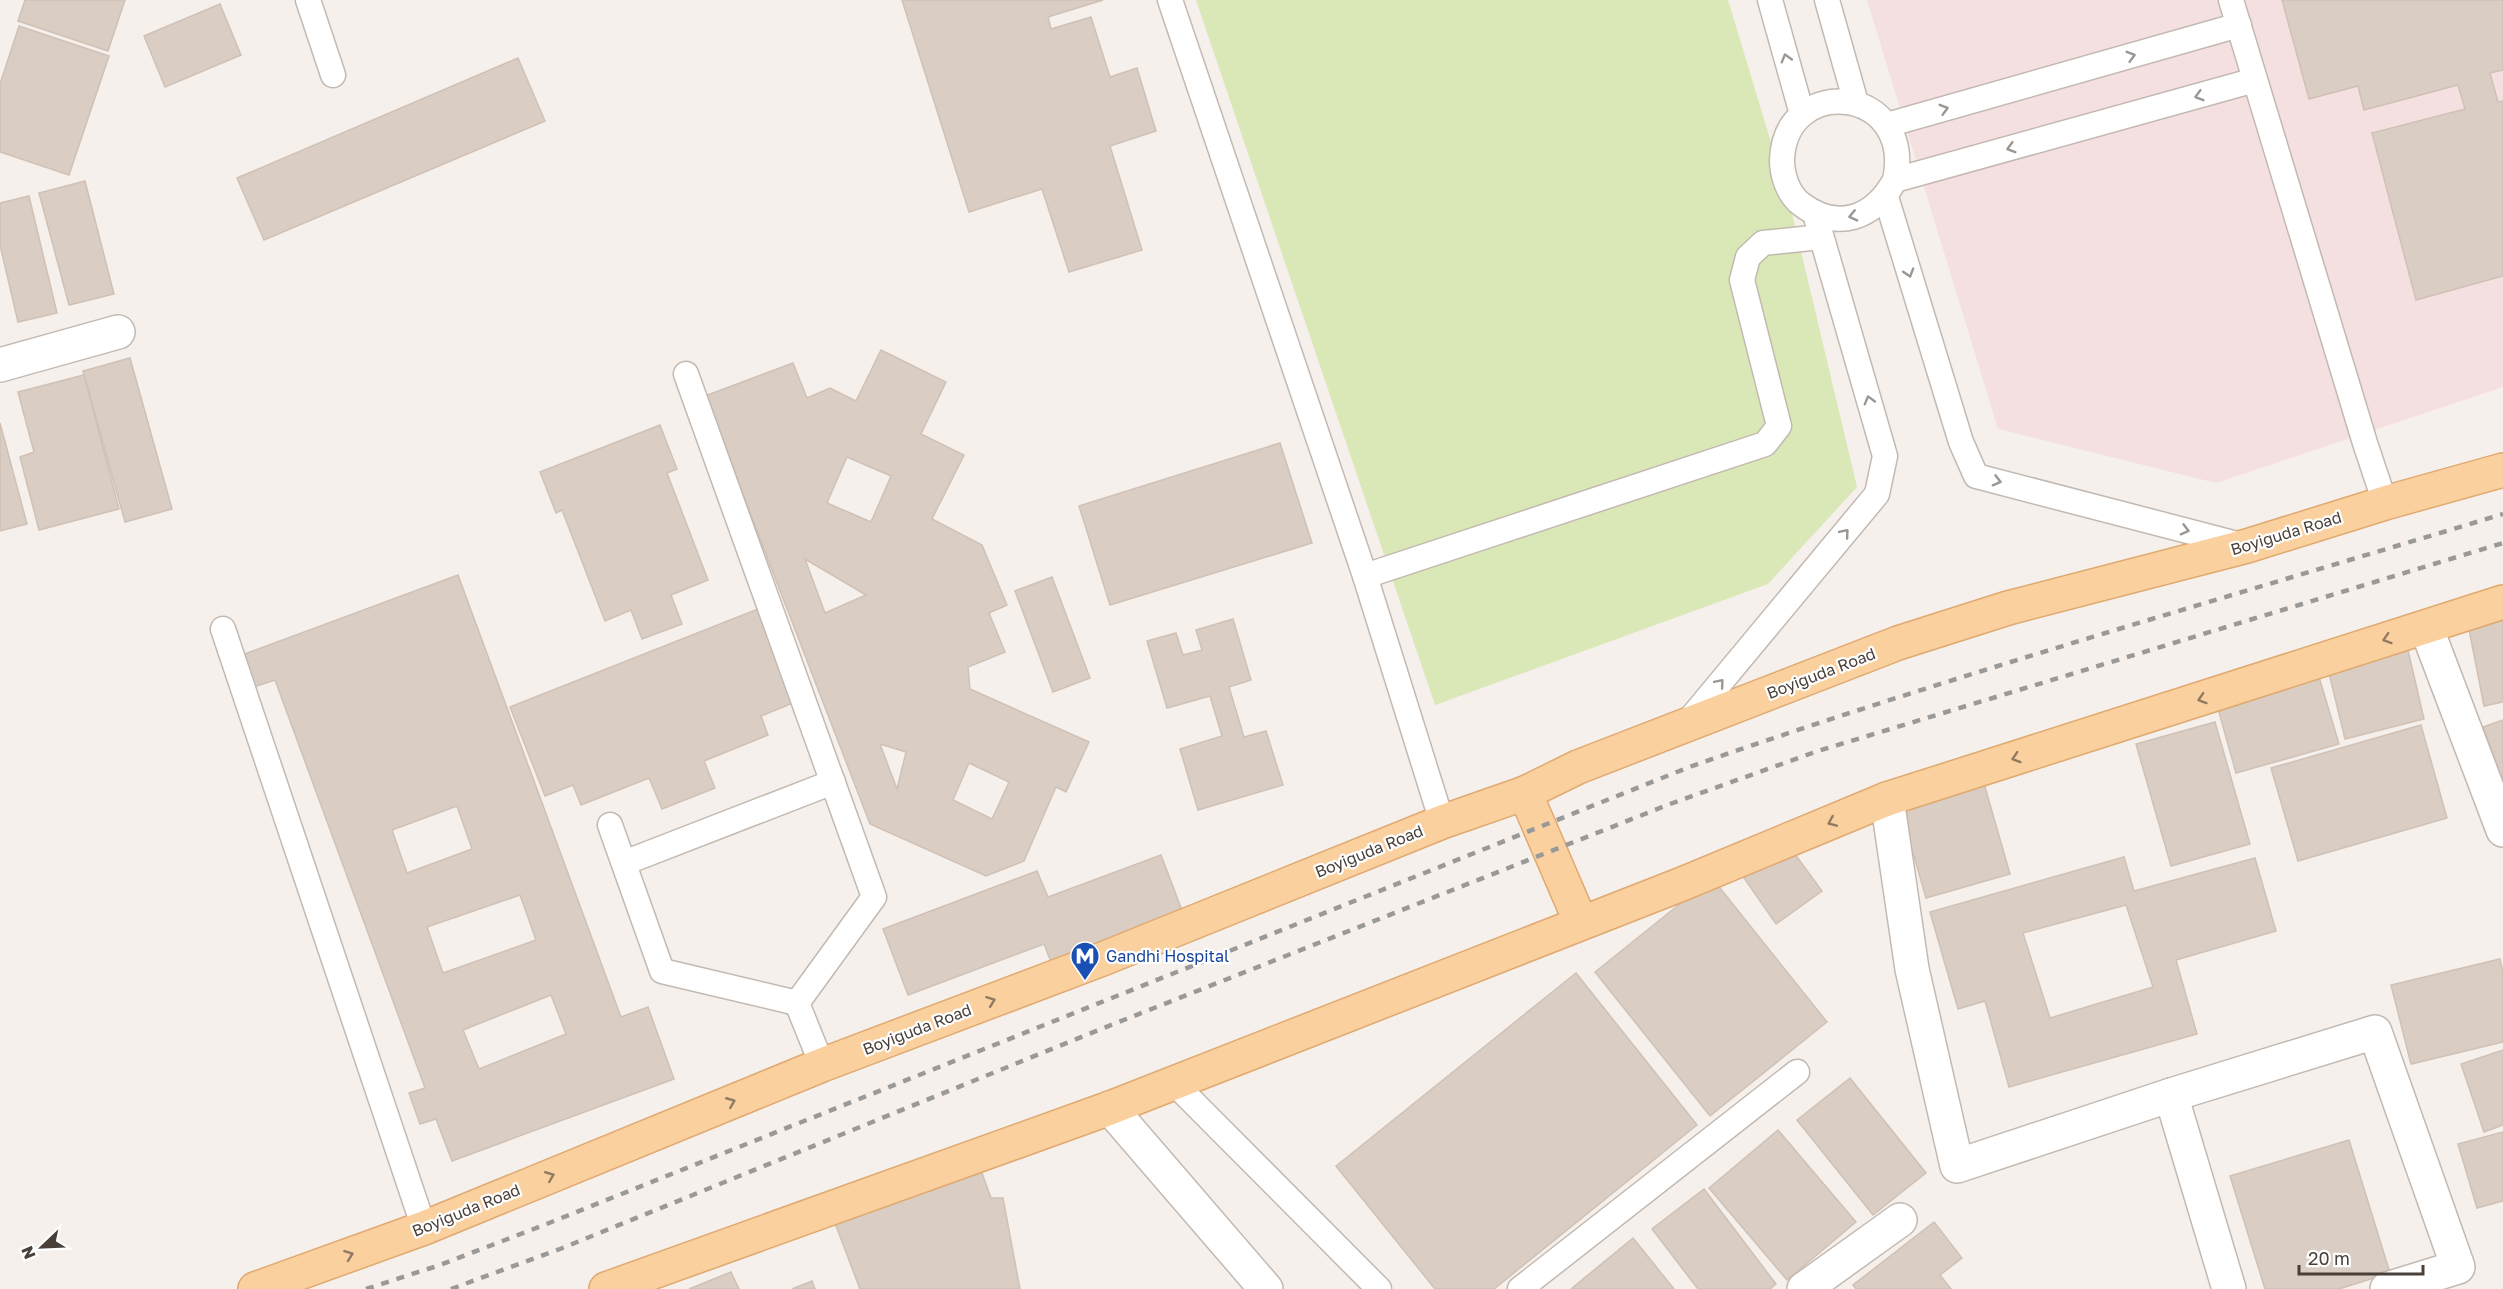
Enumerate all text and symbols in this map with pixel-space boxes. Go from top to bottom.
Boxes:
one-way arrow [2126,50,2136,63]
one-way arrow [1781,53,1794,63]
one-way arrow [2194,88,2204,101]
one-way arrow [1938,104,1949,116]
one-way arrow [2006,141,2017,153]
one-way arrow [1848,208,1858,221]
one-way arrow [1902,267,1914,278]
one-way arrow [1864,395,1876,406]
one-way arrow [1992,474,2002,487]
street label: Boyiguda Road [2228,507,2344,559]
one-way arrow [2180,523,2190,536]
one-way arrow [1837,529,1848,540]
one-way arrow [2382,632,2393,644]
street label: Boyiguda Road [1764,643,1878,703]
one-way arrow [1713,679,1724,690]
one-way arrow [2197,691,2208,704]
one-way arrow [2011,751,2022,763]
one-way arrow [1827,815,1838,827]
street label: Boyiguda Road [1312,820,1426,882]
metro station icon: Gandhi Hospital [1069,940,1101,982]
place label: Gandhi Hospital [1106,946,1229,966]
one-way arrow [985,995,995,1008]
street label: Boyiguda Road [860,999,974,1059]
one-way arrow [724,1097,735,1109]
one-way arrow [544,1171,555,1183]
street label: Boyiguda Road [409,1179,523,1241]
north arrow [12,1217,72,1277]
scale bar [2299,1238,2424,1276]
text: N [17,1243,40,1262]
text: 20 m [2308,1247,2350,1269]
one-way arrow [343,1250,354,1263]

